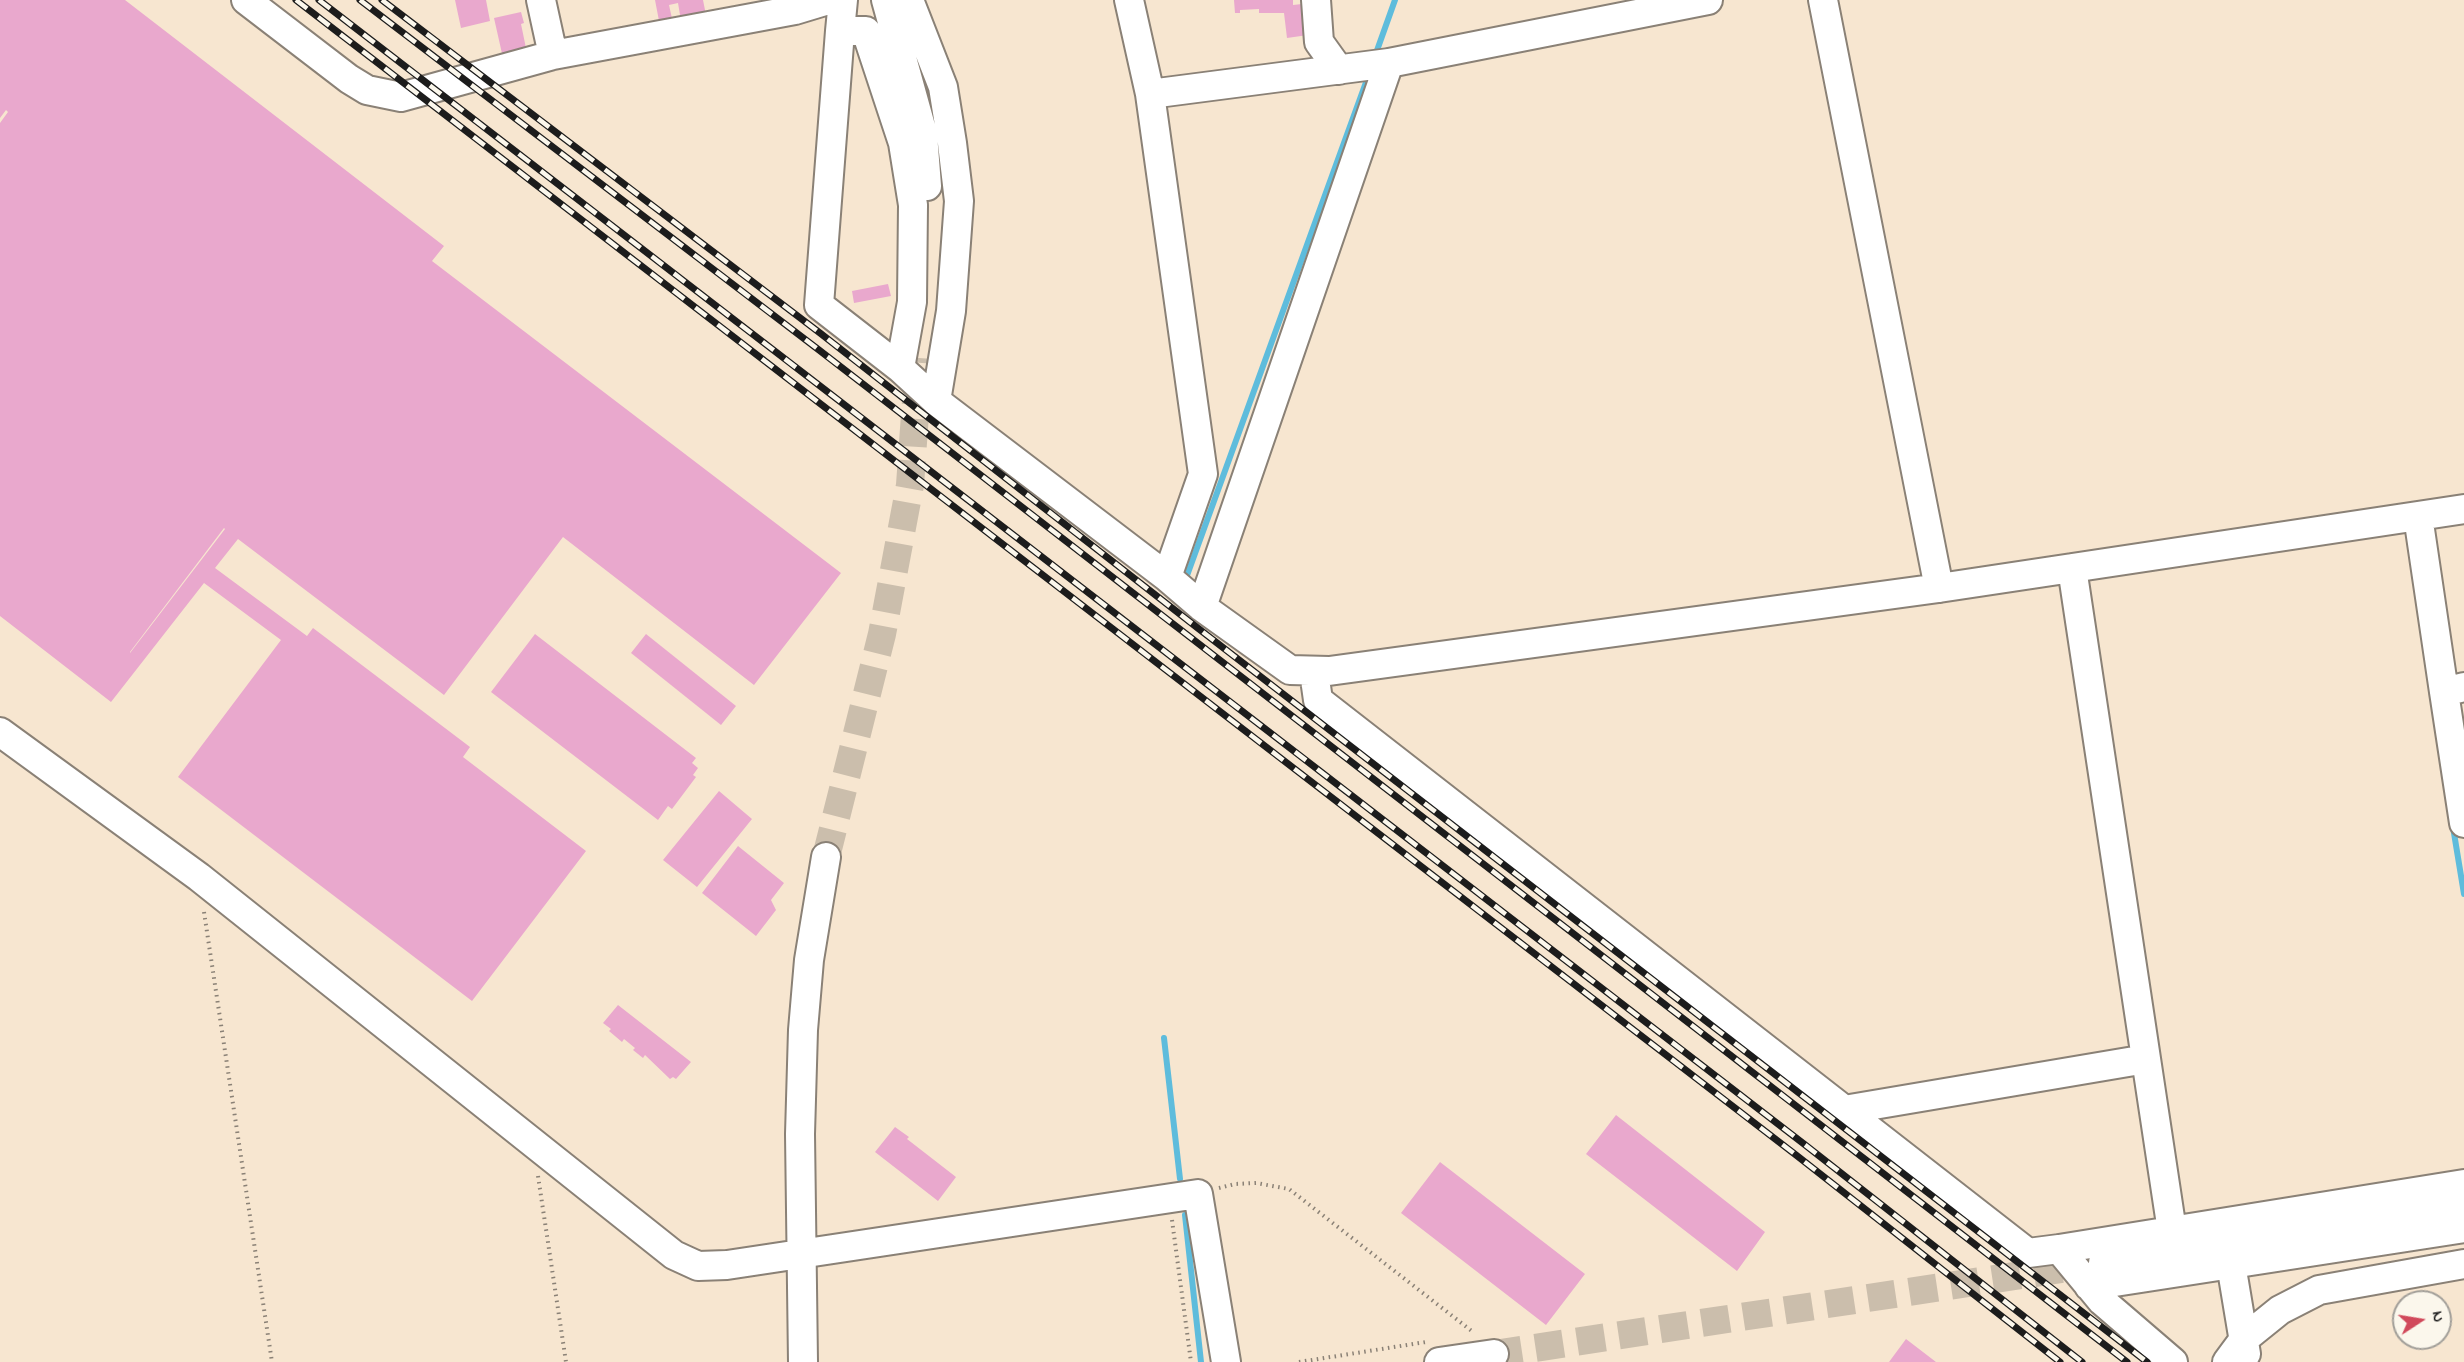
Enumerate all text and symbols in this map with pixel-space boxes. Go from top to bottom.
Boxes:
north arrow [2392,1290,2452,1350]
text: N [2425,1309,2451,1324]

